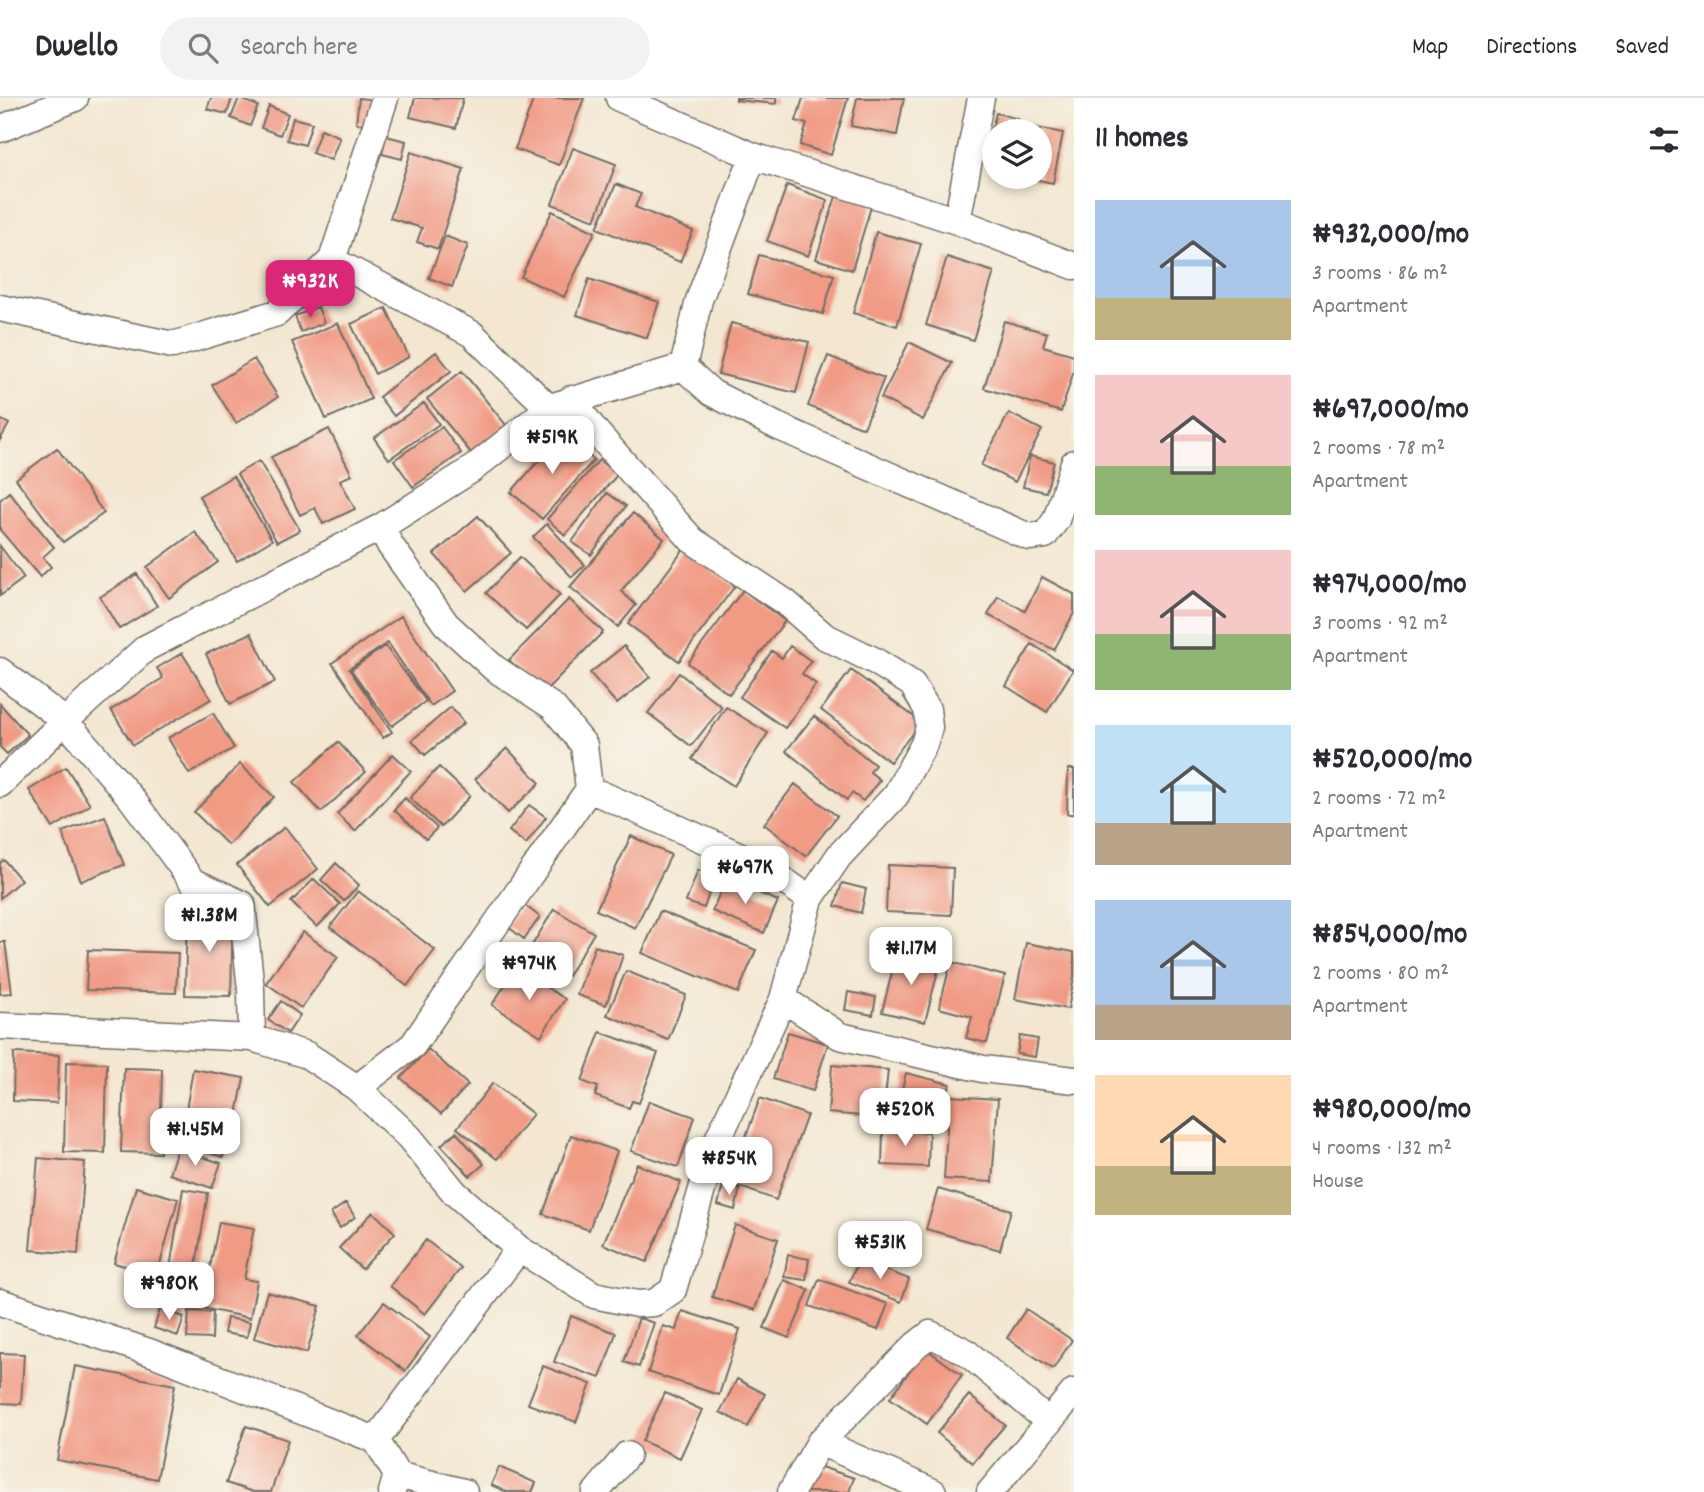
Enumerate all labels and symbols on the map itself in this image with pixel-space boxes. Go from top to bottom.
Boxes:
pin: ₦932K [261,260,359,320]
pin: ₦519K [503,416,601,476]
pin: ₦697K [696,846,794,906]
pin: ₦1.38M [152,894,266,954]
pin: ₦1.17M [854,928,968,987]
pin: ₦974K [480,942,578,1002]
pin: ₦520K [856,1088,954,1148]
pin: ₦1.45M [138,1108,252,1168]
pin: ₦854K [680,1138,778,1197]
pin: ₦531K [831,1222,929,1281]
pin: ₦980K [120,1262,218,1322]

